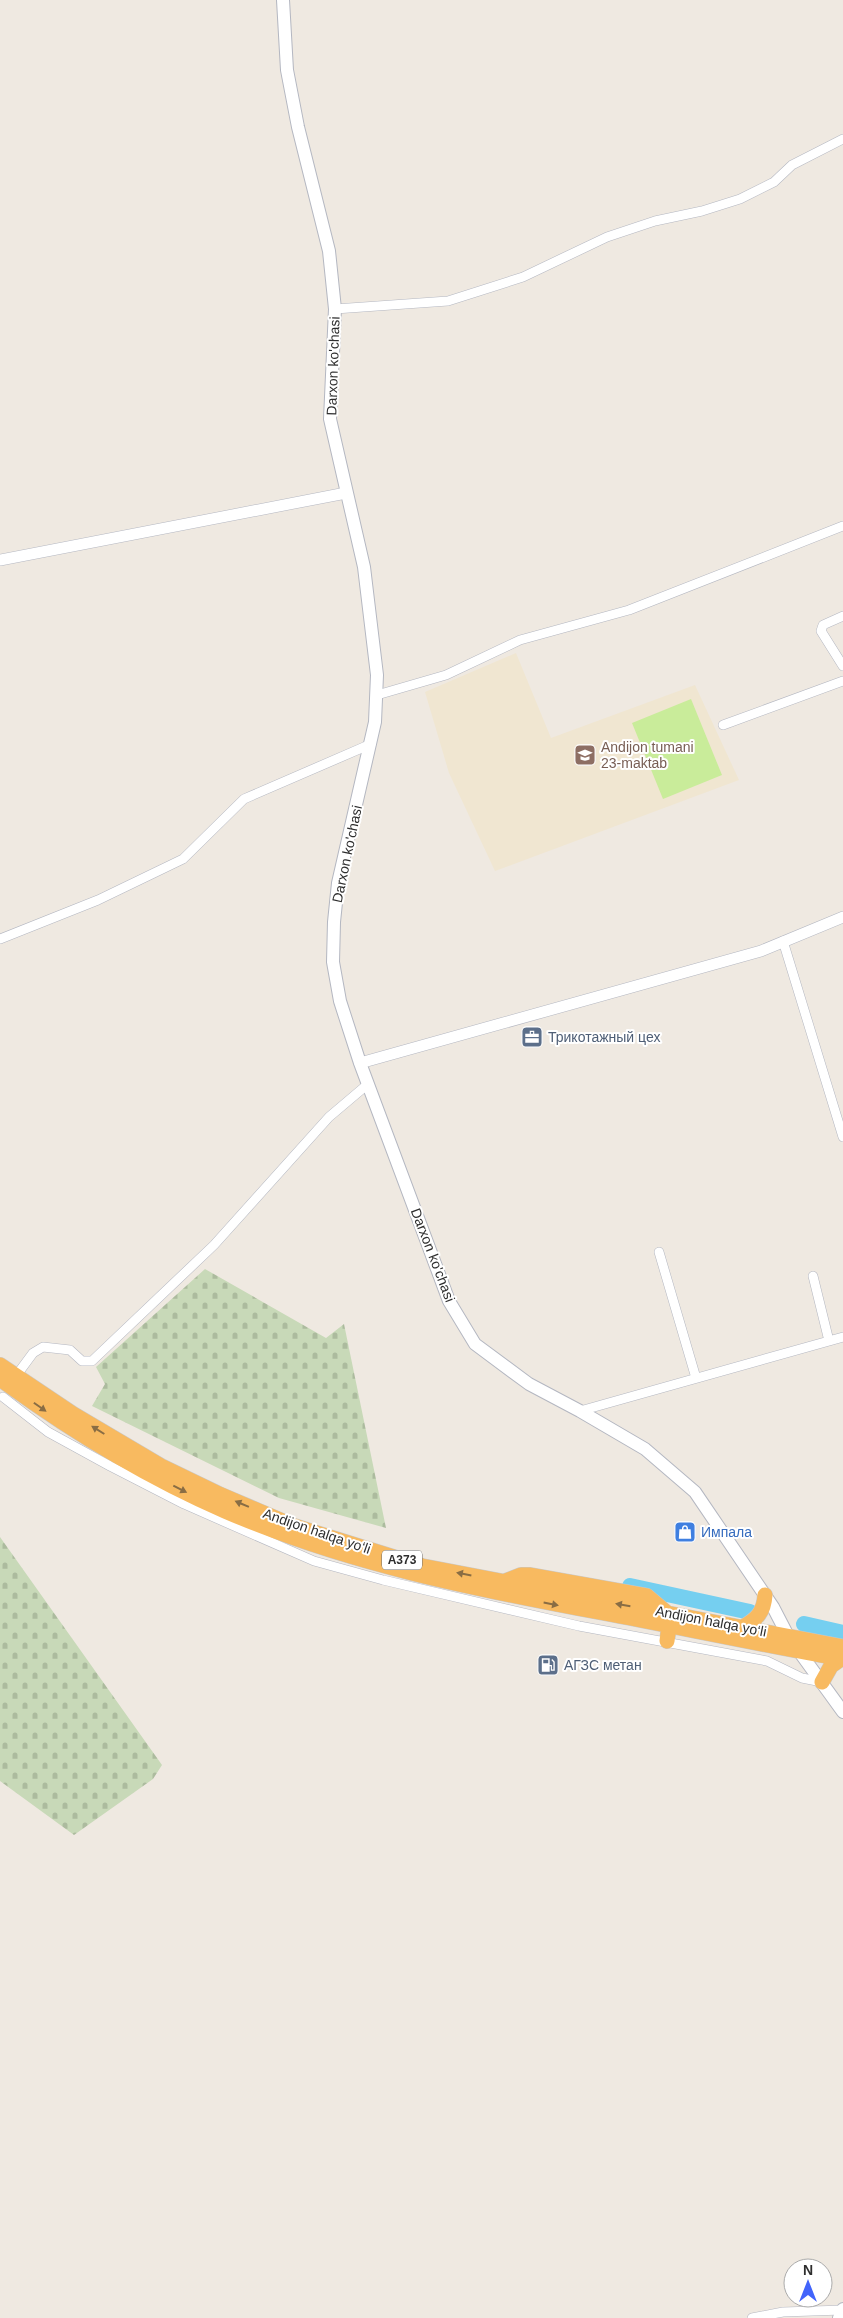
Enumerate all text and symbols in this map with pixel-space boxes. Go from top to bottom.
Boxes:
street label: Darxon ko'chasi [323,316,343,416]
place label: Andijon tumani 23-maktab [601,739,694,771]
school or university icon: Andijon tumani 23-maktab [573,743,597,767]
street label: Darxon ko'chasi [329,804,365,904]
office icon: Трикотажный цех [520,1025,544,1049]
place label: Трикотажный цех [548,1029,660,1045]
street label: Darxon ko'chasi [408,1206,458,1304]
one-way arrow [33,1402,46,1412]
one-way arrow [92,1425,105,1434]
one-way arrow [173,1485,187,1493]
one-way arrow [235,1500,249,1508]
street label: Andijon halqa yo‘li [261,1505,373,1557]
shop icon: Импала [673,1520,697,1544]
place label: Импала [701,1524,752,1540]
road number: A373 [382,1550,422,1570]
one-way arrow [455,1570,471,1578]
one-way arrow [544,1600,560,1608]
one-way arrow [616,1601,631,1609]
street label: Andijon halqa yo‘li [654,1602,768,1640]
fuel station icon: АГЗС метан [536,1653,560,1677]
place label: АГЗС метан [564,1657,642,1673]
north arrow [783,2258,833,2308]
text: N [803,2262,813,2278]

